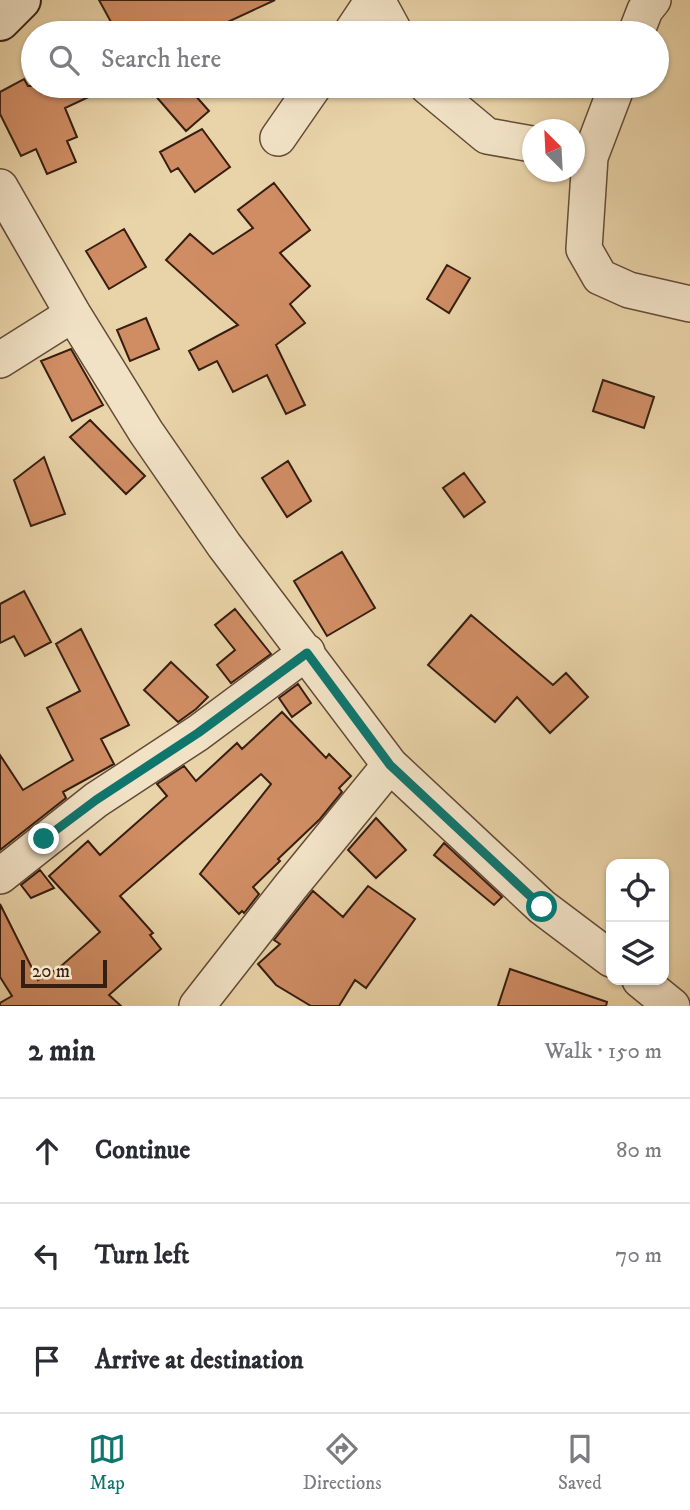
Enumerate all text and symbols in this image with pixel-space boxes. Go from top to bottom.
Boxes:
search box [21,21,669,98]
icon: search [45,41,83,79]
text: Search here [101,43,221,76]
north arrow [522,119,585,182]
route end [28,823,59,854]
map controls [606,859,669,985]
button: locate [606,859,669,922]
route start [526,891,557,922]
button: layers [606,922,669,985]
scale bar [21,957,107,989]
text: 20 m [32,960,70,983]
text: 2 min [28,1033,95,1070]
text: Walk · 150 m [545,1037,662,1066]
icon: ahead [28,1132,66,1170]
text: Continue [95,1134,190,1167]
text: 80 m [616,1136,662,1165]
icon: left [28,1237,66,1275]
text: Turn left [95,1239,189,1272]
text: 70 m [615,1241,662,1270]
icon: arrive [28,1342,66,1380]
text: Arrive at destination [95,1344,304,1377]
tab: Map [88,1430,126,1495]
tab: Directions [303,1430,382,1495]
tab: Saved [558,1430,602,1495]

